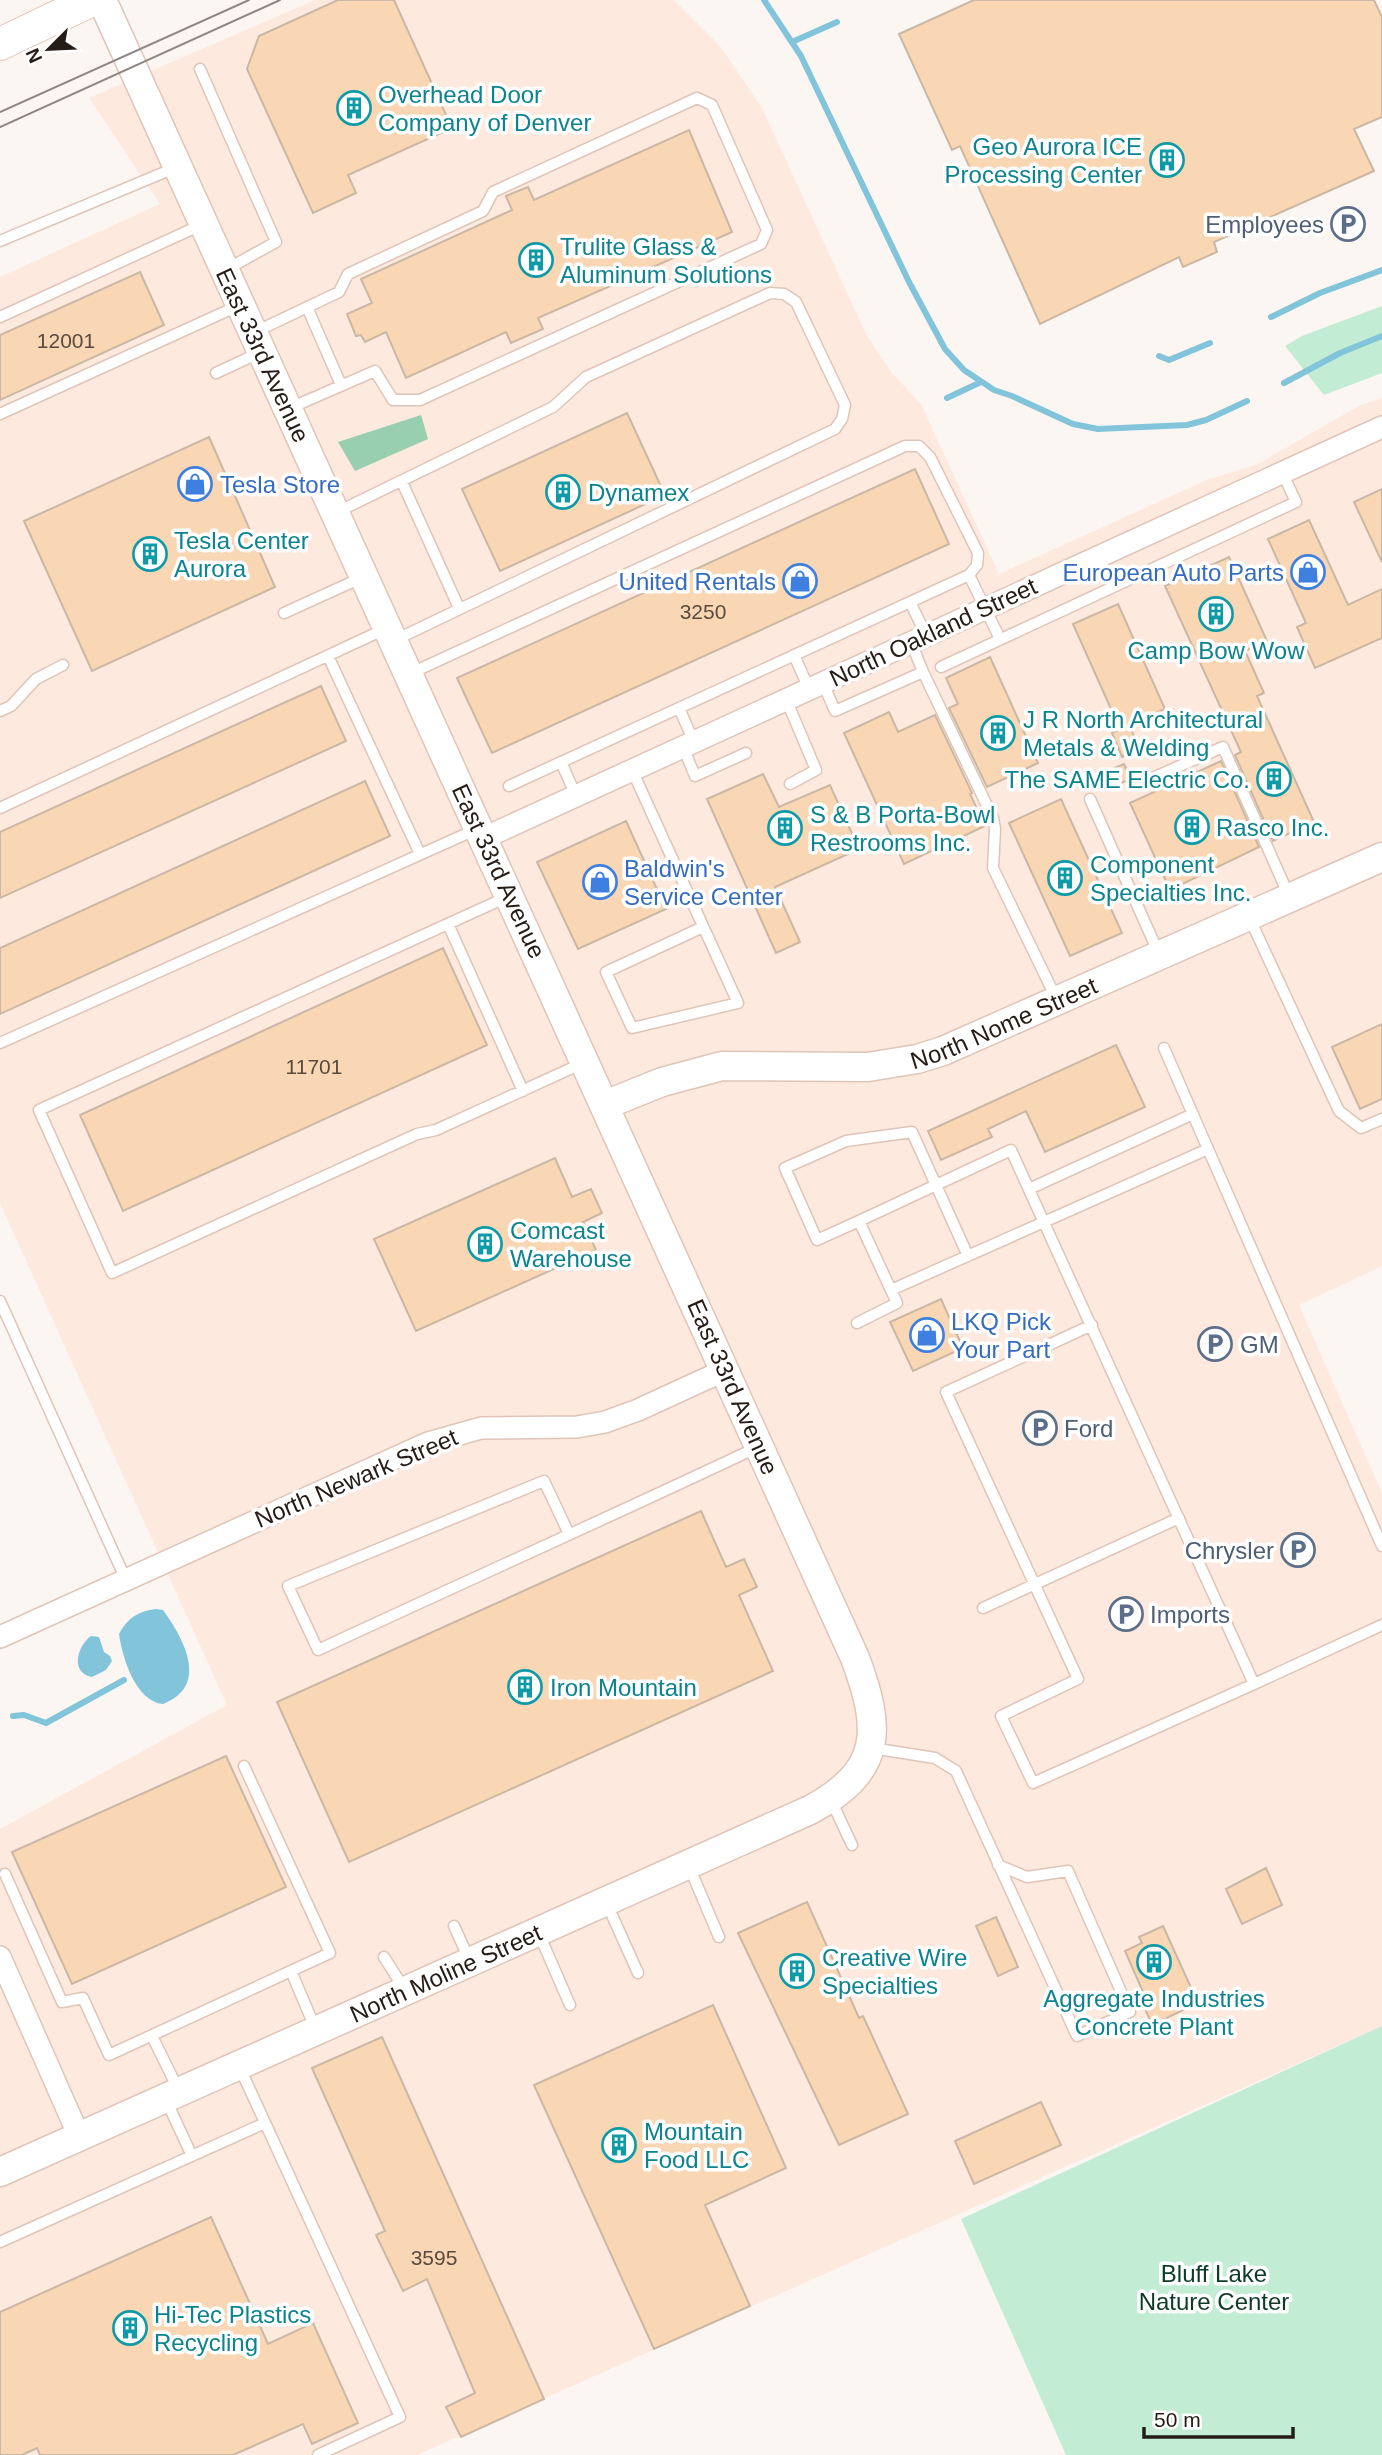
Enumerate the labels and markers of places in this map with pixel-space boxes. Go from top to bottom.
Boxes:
place label: Overhead Door Company of Denver [378,81,591,136]
building icon: Overhead Door Company of Denver [335,89,373,127]
place label: Geo Aurora ICE Processing Center [945,133,1142,188]
building icon: Geo Aurora ICE Processing Center [1148,141,1186,179]
parking icon: Employees [1329,205,1367,243]
place label: Employees [1205,211,1324,238]
place label: Trulite Glass & Aluminum Solutions [560,233,772,288]
building icon: Trulite Glass & Aluminum Solutions [517,241,555,279]
shop icon: Tesla Store [176,465,214,503]
place label: Tesla Store [220,471,340,498]
building icon: Dynamex [544,473,582,511]
place label: Dynamex [588,479,689,506]
place label: Tesla Center Aurora [174,527,309,582]
building icon: Tesla Center Aurora [131,535,169,573]
shop icon: European Auto Parts [1289,553,1327,591]
place label: European Auto Parts [1063,559,1284,586]
shop icon: United Rentals [781,562,819,600]
place label: United Rentals [619,568,776,595]
building icon: Camp Bow Wow [1197,595,1235,633]
place label: Camp Bow Wow [1128,637,1305,664]
place label: J R North Architectural Metals & Welding [1023,706,1263,761]
building icon: J R North Architectural Metals & Welding [979,714,1017,752]
building icon: The SAME Electric Co. [1255,760,1293,798]
place label: The SAME Electric Co. [1005,766,1250,793]
place label: S & B Porta-Bowl Restrooms Inc. [810,801,995,856]
building icon: Rasco Inc. [1173,808,1211,846]
building icon: S & B Porta-Bowl Restrooms Inc. [766,809,804,847]
place label: Rasco Inc. [1216,814,1329,841]
place label: Component Specialties Inc. [1090,851,1251,906]
place label: Baldwin's Service Center [624,855,783,910]
building icon: Component Specialties Inc. [1046,859,1084,897]
shop icon: Baldwin's Service Center [581,863,619,901]
place label: Comcast Warehouse [510,1217,632,1272]
building icon: Comcast Warehouse [466,1225,504,1263]
place label: LKQ Pick Your Part [951,1308,1052,1363]
shop icon: LKQ Pick Your Part [908,1316,946,1354]
parking icon: GM [1196,1325,1234,1363]
place label: GM [1240,1331,1279,1358]
parking icon: Ford [1021,1409,1059,1447]
place label: Ford [1064,1415,1113,1442]
parking icon: Chrysler [1279,1531,1317,1569]
place label: Chrysler [1185,1537,1274,1564]
parking icon: Imports [1107,1595,1145,1633]
place label: Imports [1150,1601,1230,1628]
building icon: Iron Mountain [506,1668,544,1706]
place label: Iron Mountain [550,1674,697,1701]
building icon: Aggregate Industries Concrete Plant [1135,1943,1173,1981]
place label: Creative Wire Specialties [822,1944,967,1999]
building icon: Creative Wire Specialties [778,1952,816,1990]
place label: Aggregate Industries Concrete Plant [1043,1985,1265,2040]
place label: Mountain Food LLC [644,2118,749,2173]
building icon: Mountain Food LLC [600,2126,638,2164]
place label: Hi-Tec Plastics Recycling [154,2301,311,2356]
building icon: Hi-Tec Plastics Recycling [111,2309,149,2347]

